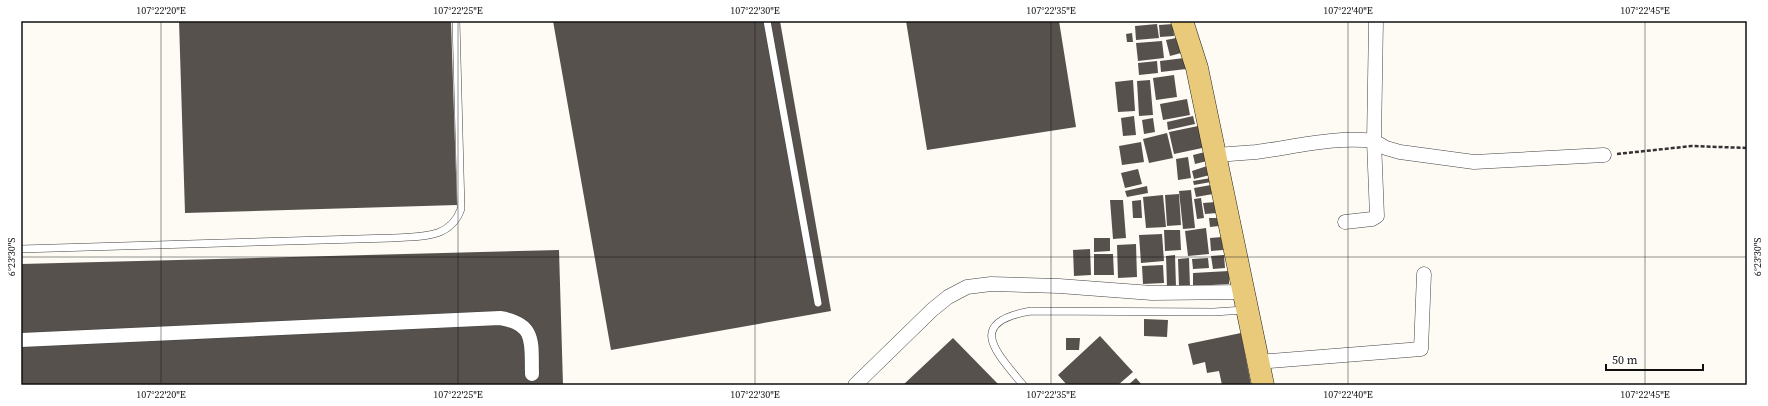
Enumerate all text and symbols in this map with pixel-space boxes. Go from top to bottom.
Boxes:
text: 107°22'20"E [136,4,186,17]
text: 107°22'25"E [433,4,483,17]
text: 107°22'30"E [730,4,780,17]
text: 107°22'35"E [1026,4,1076,17]
text: 107°22'40"E [1323,4,1373,17]
text: 107°22'45"E [1620,4,1670,17]
text: 6°23'30"S [5,238,18,276]
text: 6°23'30"S [1751,238,1764,276]
scale bar [1606,346,1703,372]
text: 50 m [1612,352,1638,368]
text: 107°22'20"E [136,388,186,401]
text: 107°22'25"E [433,388,483,401]
text: 107°22'30"E [730,388,780,401]
text: 107°22'35"E [1026,388,1076,401]
text: 107°22'40"E [1323,388,1373,401]
text: 107°22'45"E [1620,388,1670,401]

